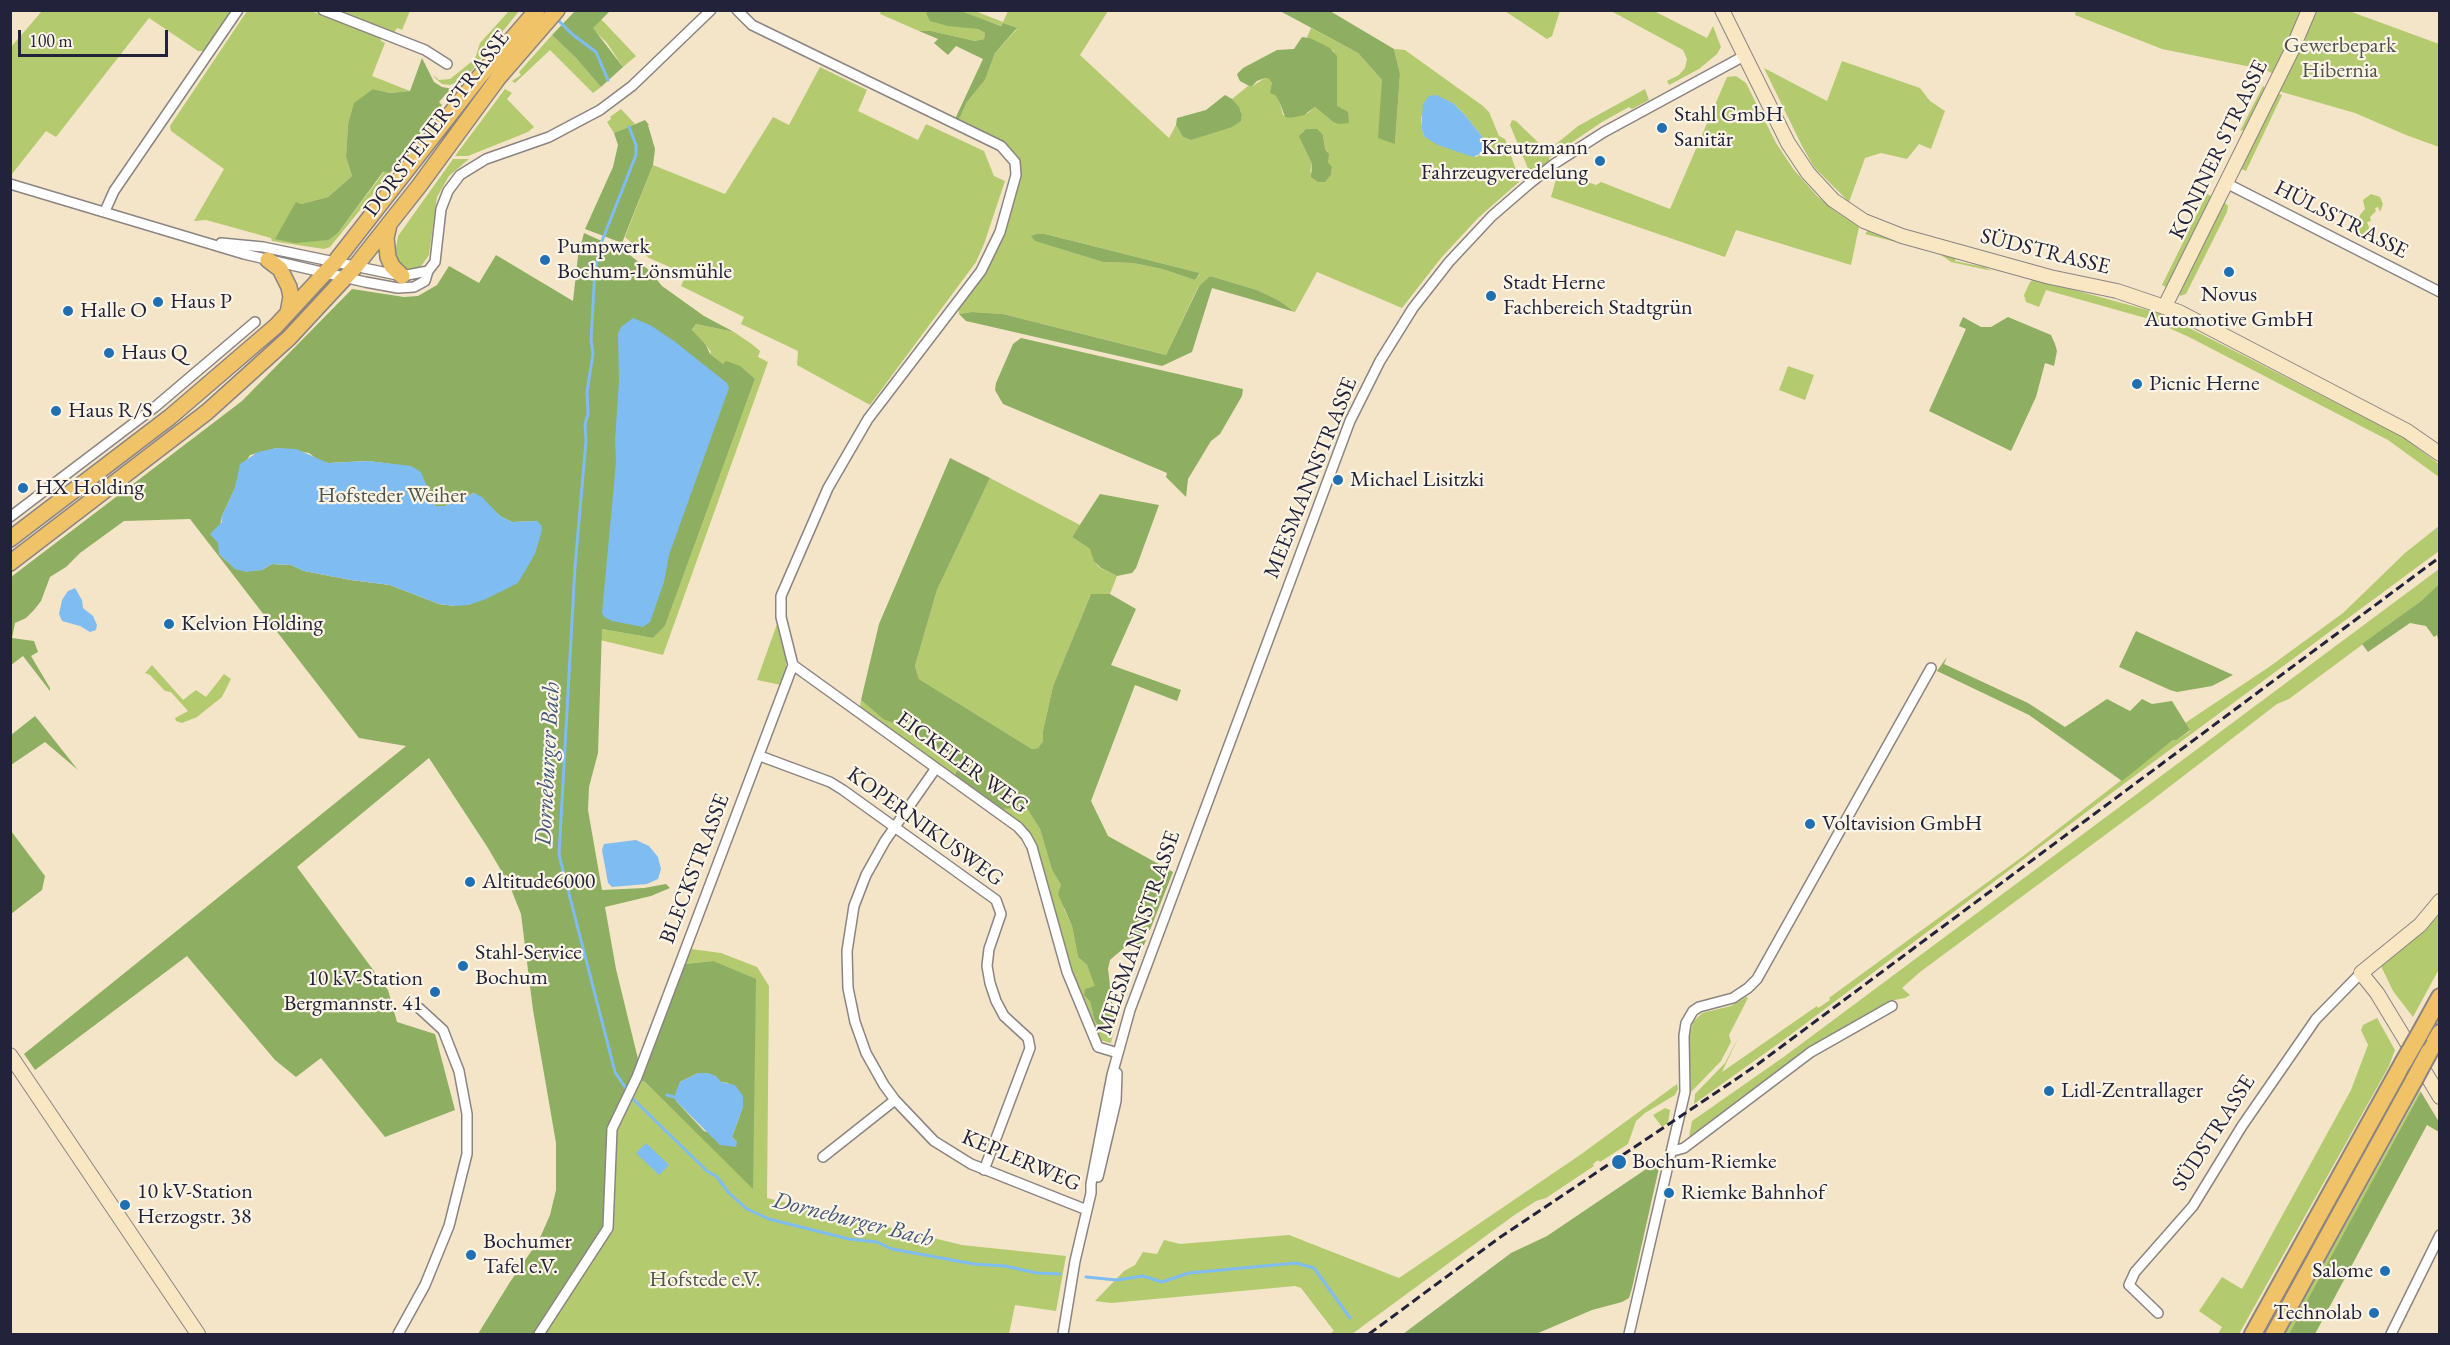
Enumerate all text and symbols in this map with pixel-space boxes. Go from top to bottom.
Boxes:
scale bar [21,18,171,56]
street label: DORSTENER STRASSE [358,26,516,222]
text: 100 m [29,29,73,52]
park label: Gewerbepark Hibernia [2284,33,2396,84]
street label: KONINER STRASSE [2164,56,2274,244]
place label: Stahl GmbH Sanitär [1674,102,1783,154]
marker: Stahl GmbH Sanitär [1655,121,1669,135]
place label: Kreutzmann Fahrzeugveredelung [1421,135,1588,186]
marker: Kreutzmann Fahrzeugveredelung [1593,154,1607,168]
street label: HÜLSSTRASSE [2270,175,2412,265]
street label: SÜDSTRASSE [1977,223,2113,281]
place label: Pumpwerk Bochum-Lönsmühle [557,234,732,286]
marker: Pumpwerk Bochum-Lönsmühle [538,253,552,267]
marker: Novus Automotive GmbH [2222,265,2236,279]
place label: Stadt Herne Fachbereich Stadtgrün [1503,270,1693,322]
place label: Novus Automotive GmbH [2144,282,2314,334]
place label: Haus P [170,289,232,315]
marker: Stadt Herne Fachbereich Stadtgrün [1484,289,1498,303]
marker: Haus P [151,295,165,309]
place label: Halle O [80,298,147,324]
marker: Halle O [61,304,75,318]
place label: Haus Q [121,340,187,366]
marker: Haus Q [102,346,116,360]
place label: Picnic Herne [2149,371,2259,397]
street label: MEESMANNSTRASSE [1259,374,1363,582]
marker: Picnic Herne [2130,377,2144,391]
place label: Haus R/S [68,398,152,424]
marker: Haus R/S [49,404,63,418]
place label: Michael Lisitzki [1350,467,1484,493]
marker: Michael Lisitzki [1331,473,1345,487]
place label: HX Holding [35,475,144,501]
marker: HX Holding [16,481,30,495]
park label: Hofsteder Weiher [318,483,466,509]
place label: Kelvion Holding [181,611,323,637]
marker: Kelvion Holding [162,617,176,631]
water label: Dorneburger Bach [529,681,567,847]
street label: EICKELER WEG [891,706,1033,820]
street label: KOPERNIKUSWEG [842,761,1008,893]
street label: BLECKSTRASSE [654,790,736,948]
place label: Voltavision GmbH [1822,811,1982,837]
marker: Voltavision GmbH [1803,817,1817,831]
street label: MEESMANNSTRASSE [1092,827,1186,1039]
place label: Altitude6000 [482,869,595,895]
marker: Altitude6000 [463,875,477,889]
place label: Stahl-Service Bochum [475,940,582,992]
marker: Stahl-Service Bochum [456,959,470,973]
place label: 10 kV-Station Bergmannstr. 41 [284,966,423,1017]
marker: 10 kV-Station Bergmannstr. 41 [428,985,442,999]
street label: SÜDSTRASSE [2167,1070,2261,1196]
place label: Lidl-Zentrallager [2061,1078,2203,1104]
marker: Lidl-Zentrallager [2042,1084,2056,1098]
street label: KEPLERWEG [958,1124,1084,1198]
place label: Bochum-Riemke [1632,1149,1776,1175]
marker: Bochum-Riemke [1610,1153,1628,1171]
place label: 10 kV-Station Herzogstr. 38 [137,1179,253,1230]
place label: Riemke Bahnhof [1681,1180,1825,1206]
water label: Dorneburger Bach [770,1186,936,1254]
marker: Riemke Bahnhof [1662,1186,1676,1200]
marker: 10 kV-Station Herzogstr. 38 [118,1198,132,1212]
place label: Bochumer Tafel e.V. [483,1229,572,1280]
marker: Bochumer Tafel e.V. [464,1248,478,1262]
place label: Salome [2312,1258,2373,1284]
marker: Salome [2378,1264,2392,1278]
park label: Hofstede e.V. [649,1267,761,1293]
place label: Technolab [2273,1300,2362,1326]
marker: Technolab [2367,1306,2381,1320]

